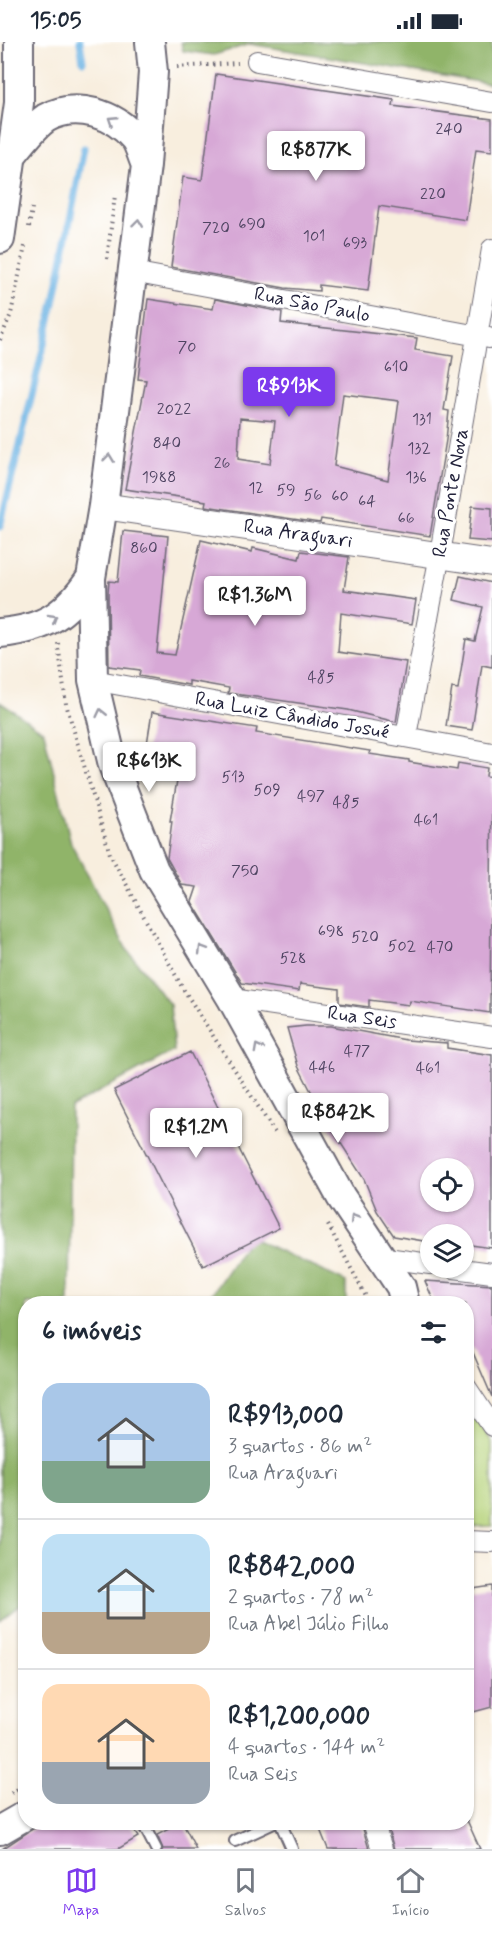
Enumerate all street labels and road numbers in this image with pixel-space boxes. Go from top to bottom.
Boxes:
street label: Rua São Paulo [252,281,372,329]
street label: Rua Ponte Nova [426,426,476,560]
street label: Rua Araguari [241,513,354,557]
street label: Rua Luiz Cândido Josué [193,686,391,746]
street label: Rua Seis [326,1000,399,1036]

